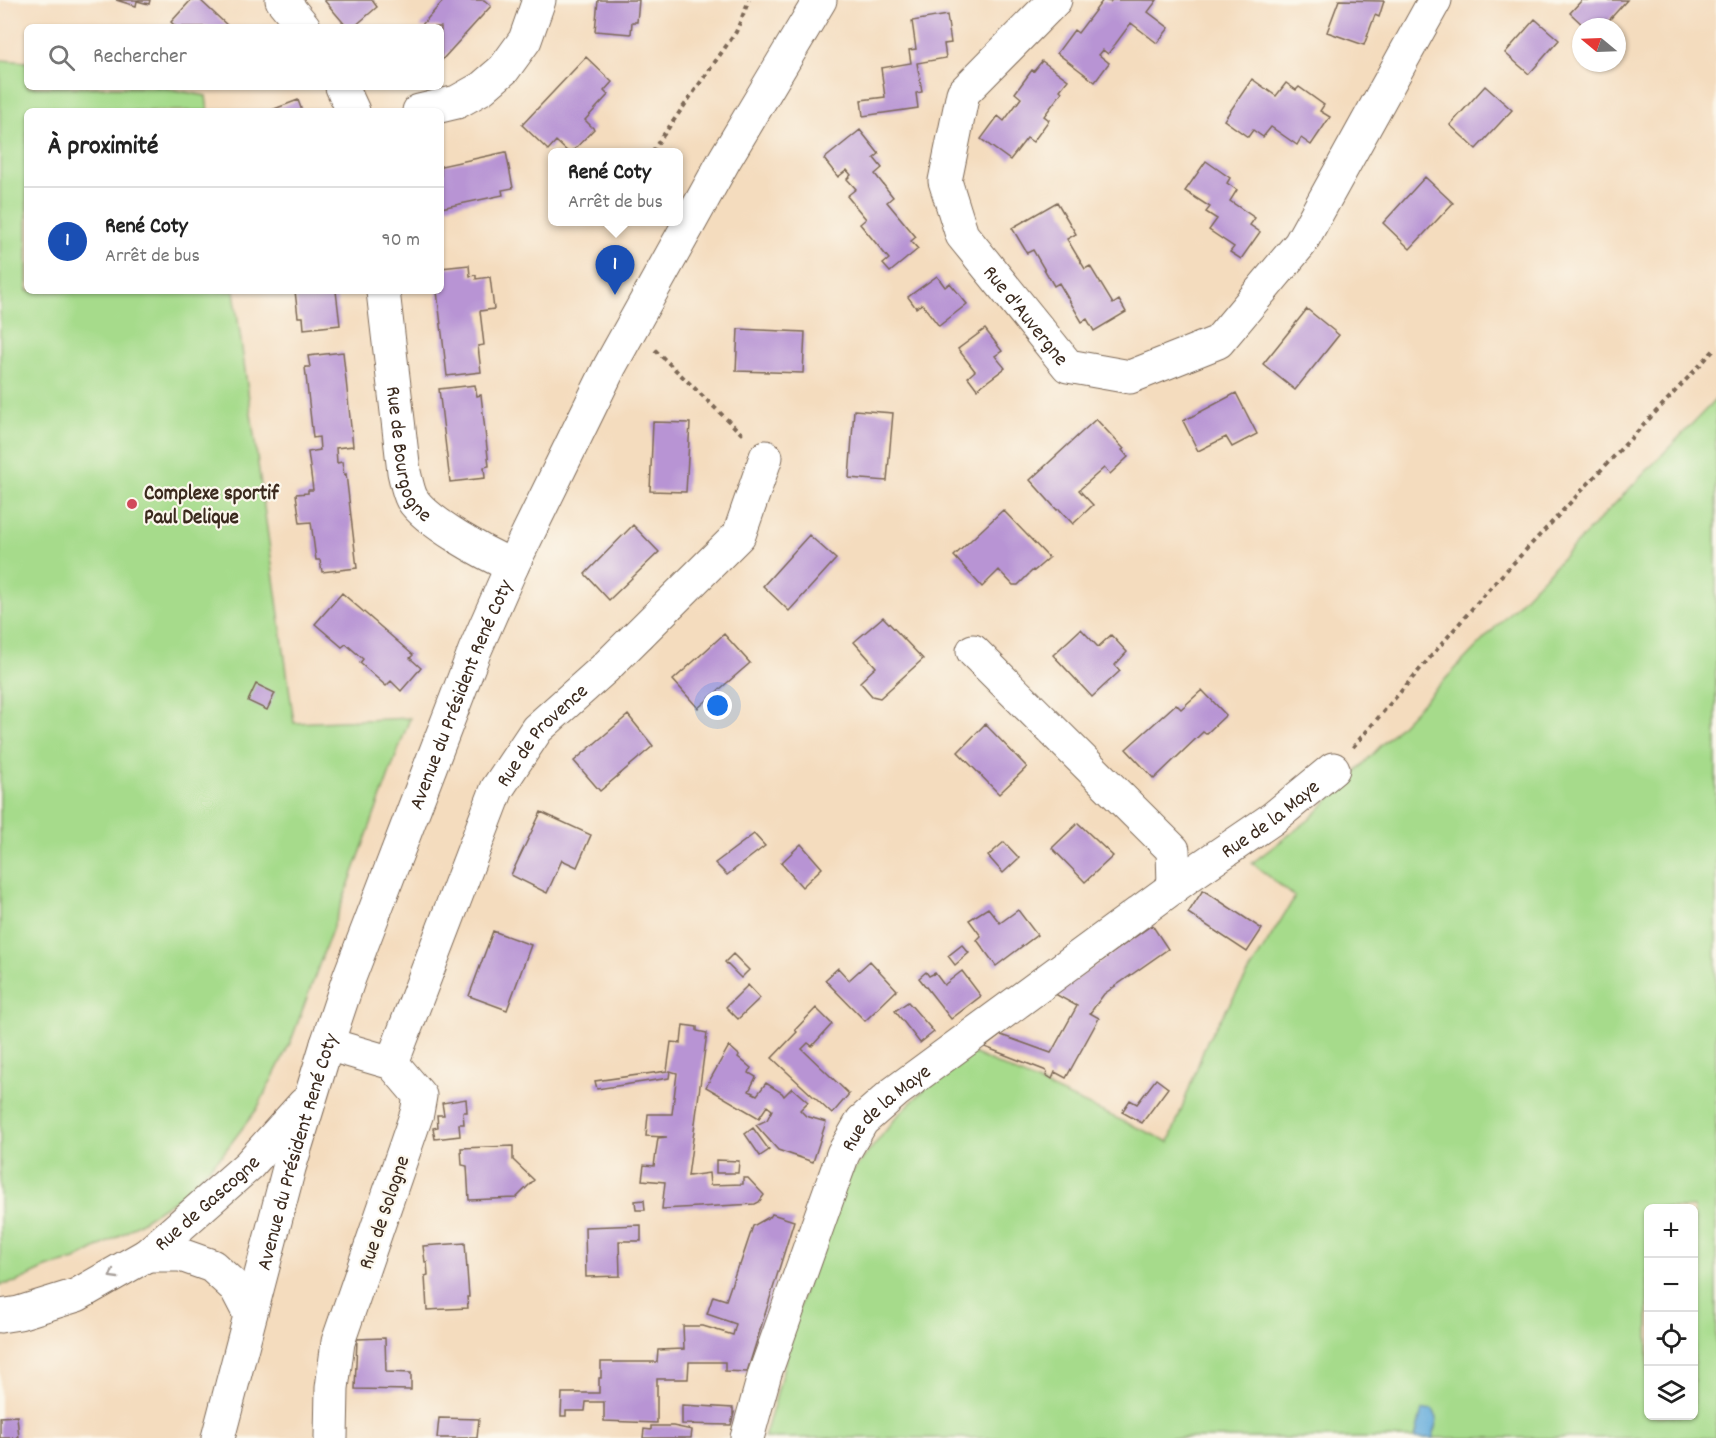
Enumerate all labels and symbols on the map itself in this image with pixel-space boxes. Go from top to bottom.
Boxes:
north arrow [1572,18,1626,72]
pin: 1 [596,246,634,295]
street label: Rue d'Auvergne [974,260,1074,374]
street label: Rue de Bourgogne [376,385,437,531]
place label: Complexe sportif Paul Delique [144,480,280,534]
marker: Complexe sportif Paul Delique [125,497,139,511]
street label: Avenue du Président René Coty [403,575,522,815]
street label: Rue de Provence [490,678,596,794]
your location [703,691,732,720]
street label: Rue de la Maye [1216,774,1327,868]
street label: Avenue du Président René Coty [251,1029,348,1274]
street label: Rue de la Maye [835,1058,938,1158]
street label: Rue de Gascogne [149,1150,269,1260]
street label: Rue de Sologne [352,1152,419,1274]
one-way arrow [109,1267,119,1279]

